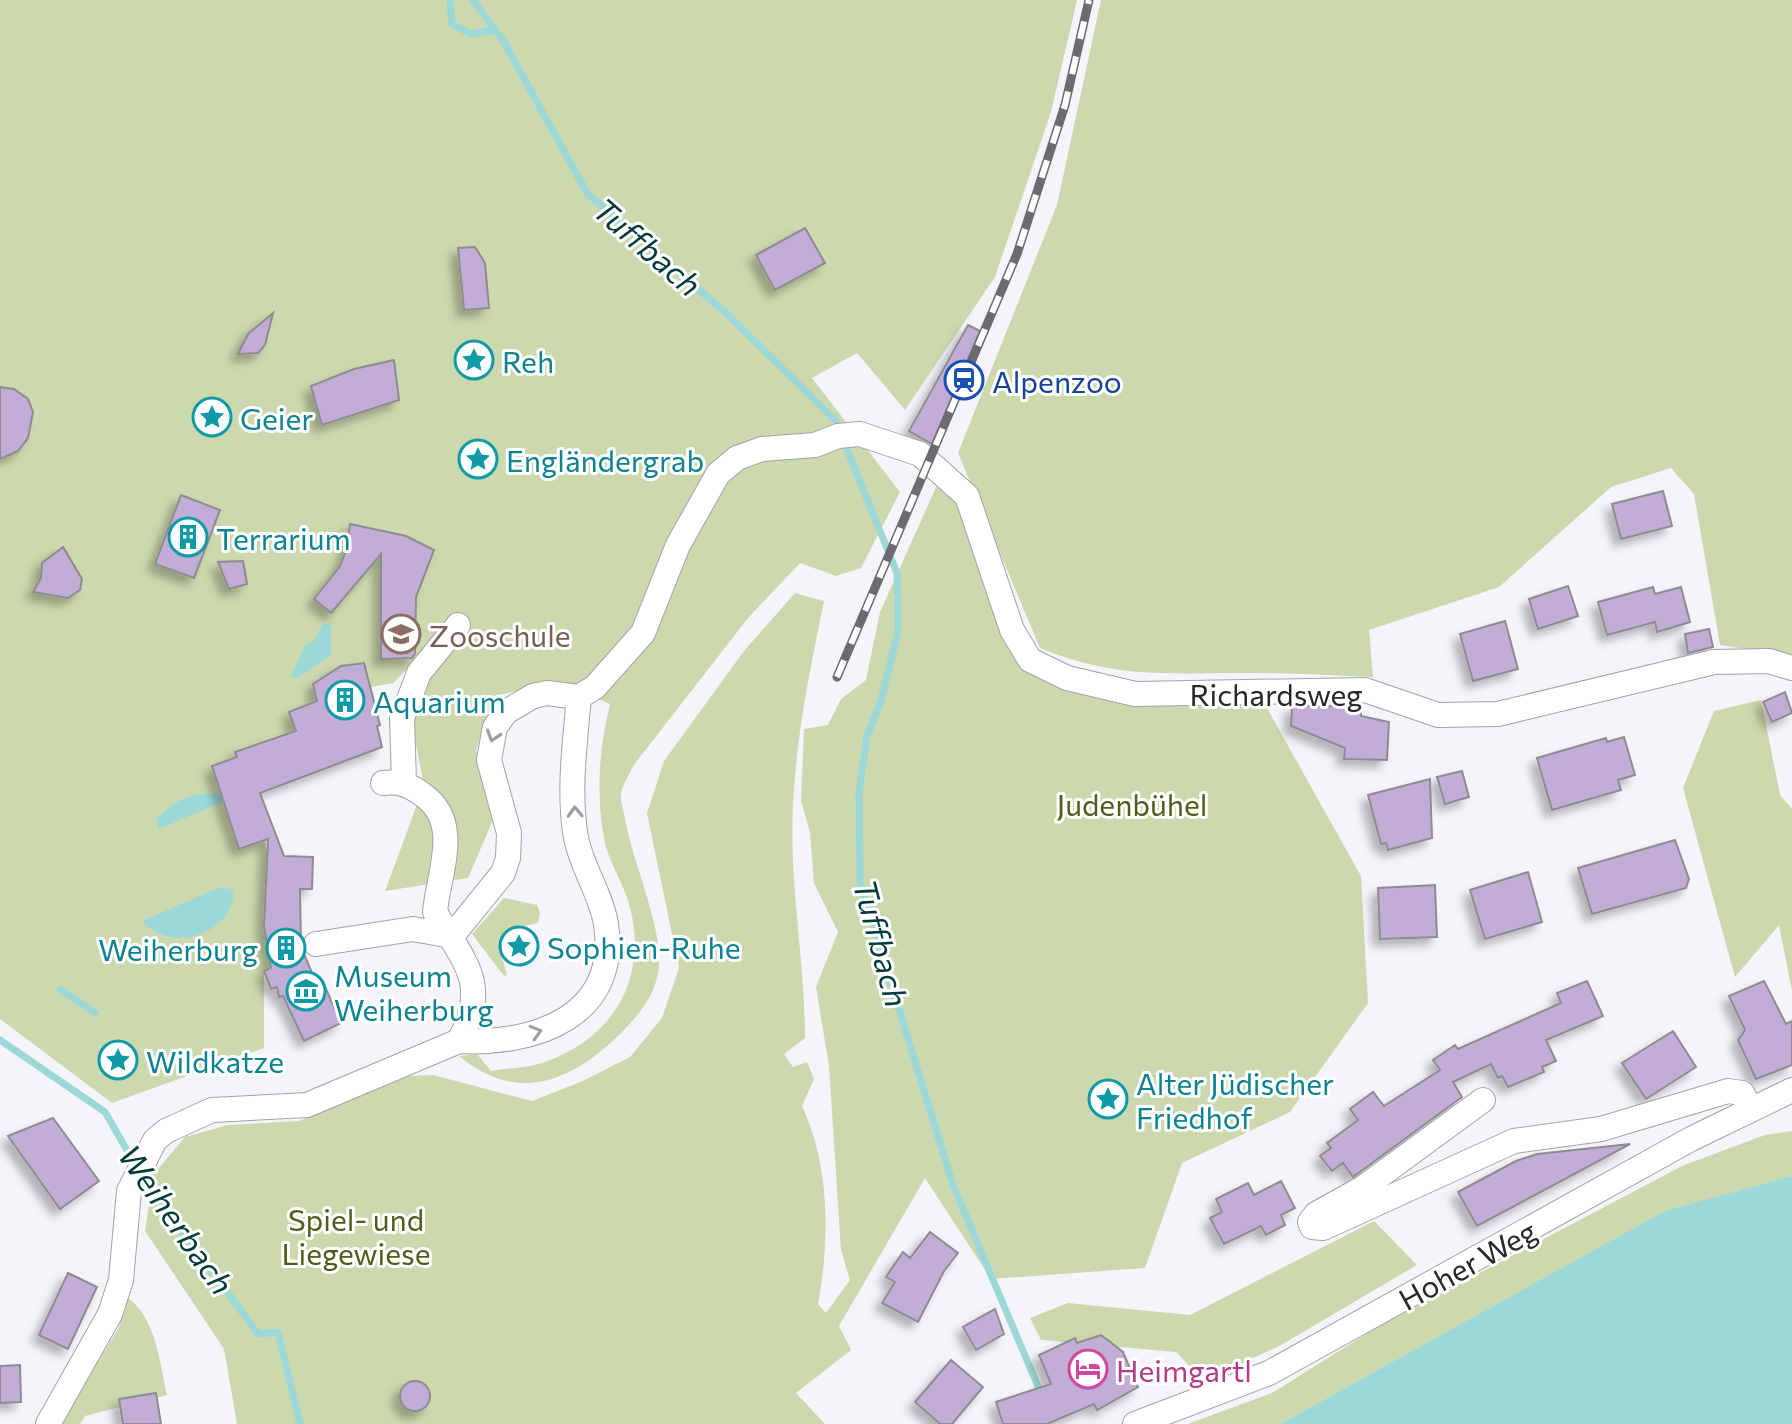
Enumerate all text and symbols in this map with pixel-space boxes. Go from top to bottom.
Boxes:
water label: Tuffbach [586,188,710,304]
place icon: Reh [453,339,495,381]
place label: Reh [502,342,554,379]
station icon: Alpenzoo [943,359,985,401]
place label: Alpenzoo [992,362,1122,399]
place icon: Geier [191,396,233,438]
place label: Geier [240,399,313,436]
place icon: Engländergrab [457,438,499,480]
place label: Engländergrab [506,441,704,478]
building icon: Terrarium [167,516,209,558]
place label: Terrarium [216,519,351,556]
school or university icon: Zooschule [380,613,422,655]
place label: Zooschule [429,616,571,653]
street label: Richardsweg [1189,675,1363,712]
building icon: Aquarium [324,679,366,721]
place label: Aquarium [373,682,506,719]
one-way arrow [486,729,502,742]
park label: Judenbühel [1057,785,1207,822]
one-way arrow [566,805,584,818]
water label: Tuffbach [846,875,918,1011]
place icon: Sophien-Ruhe [498,925,540,967]
building icon: Weiherburg [265,927,307,969]
place label: Sophien-Ruhe [547,928,741,965]
place label: Weiherburg [98,930,258,967]
place label: Museum Weiherburg [334,956,494,1027]
museum icon: Museum Weiherburg [285,970,327,1012]
one-way arrow [529,1025,543,1041]
place icon: Wildkatze [97,1039,139,1081]
place label: Wildkatze [146,1042,284,1079]
place label: Alter Jüdischer Friedhof [1136,1064,1334,1135]
place icon: Alter Jüdischer Friedhof [1087,1078,1129,1120]
water label: Weiherbach [111,1136,243,1302]
park label: Spiel- und Liegewiese [281,1200,431,1271]
street label: Hoher Weg [1392,1211,1542,1317]
hotel icon: Heimgartl [1067,1348,1109,1390]
place label: Heimgartl [1116,1351,1252,1388]

